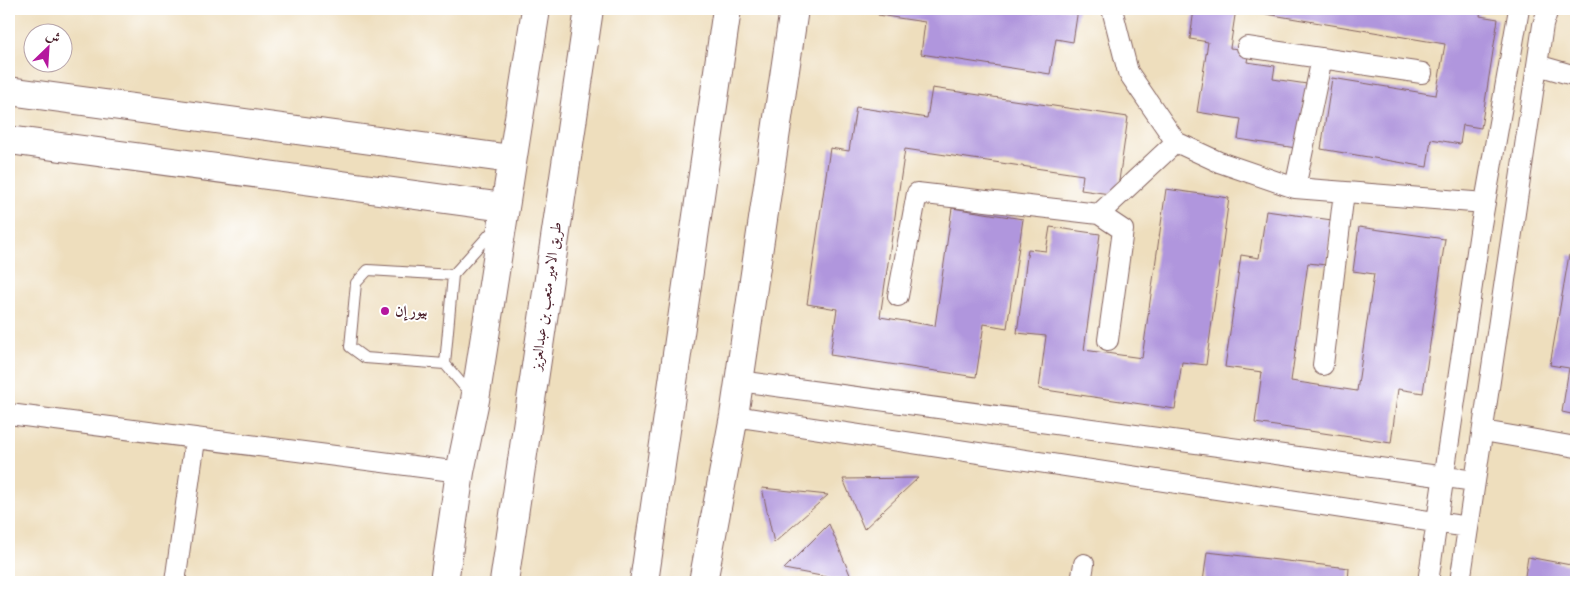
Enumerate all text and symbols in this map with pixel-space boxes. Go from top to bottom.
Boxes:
north arrow [22,22,72,72]
text: ش [43,26,63,47]
street label: طريق الامير متعب بن عبدالعزيز [526,221,566,373]
place label: بيور إن [395,302,427,321]
marker: بيور إن [379,305,391,317]

